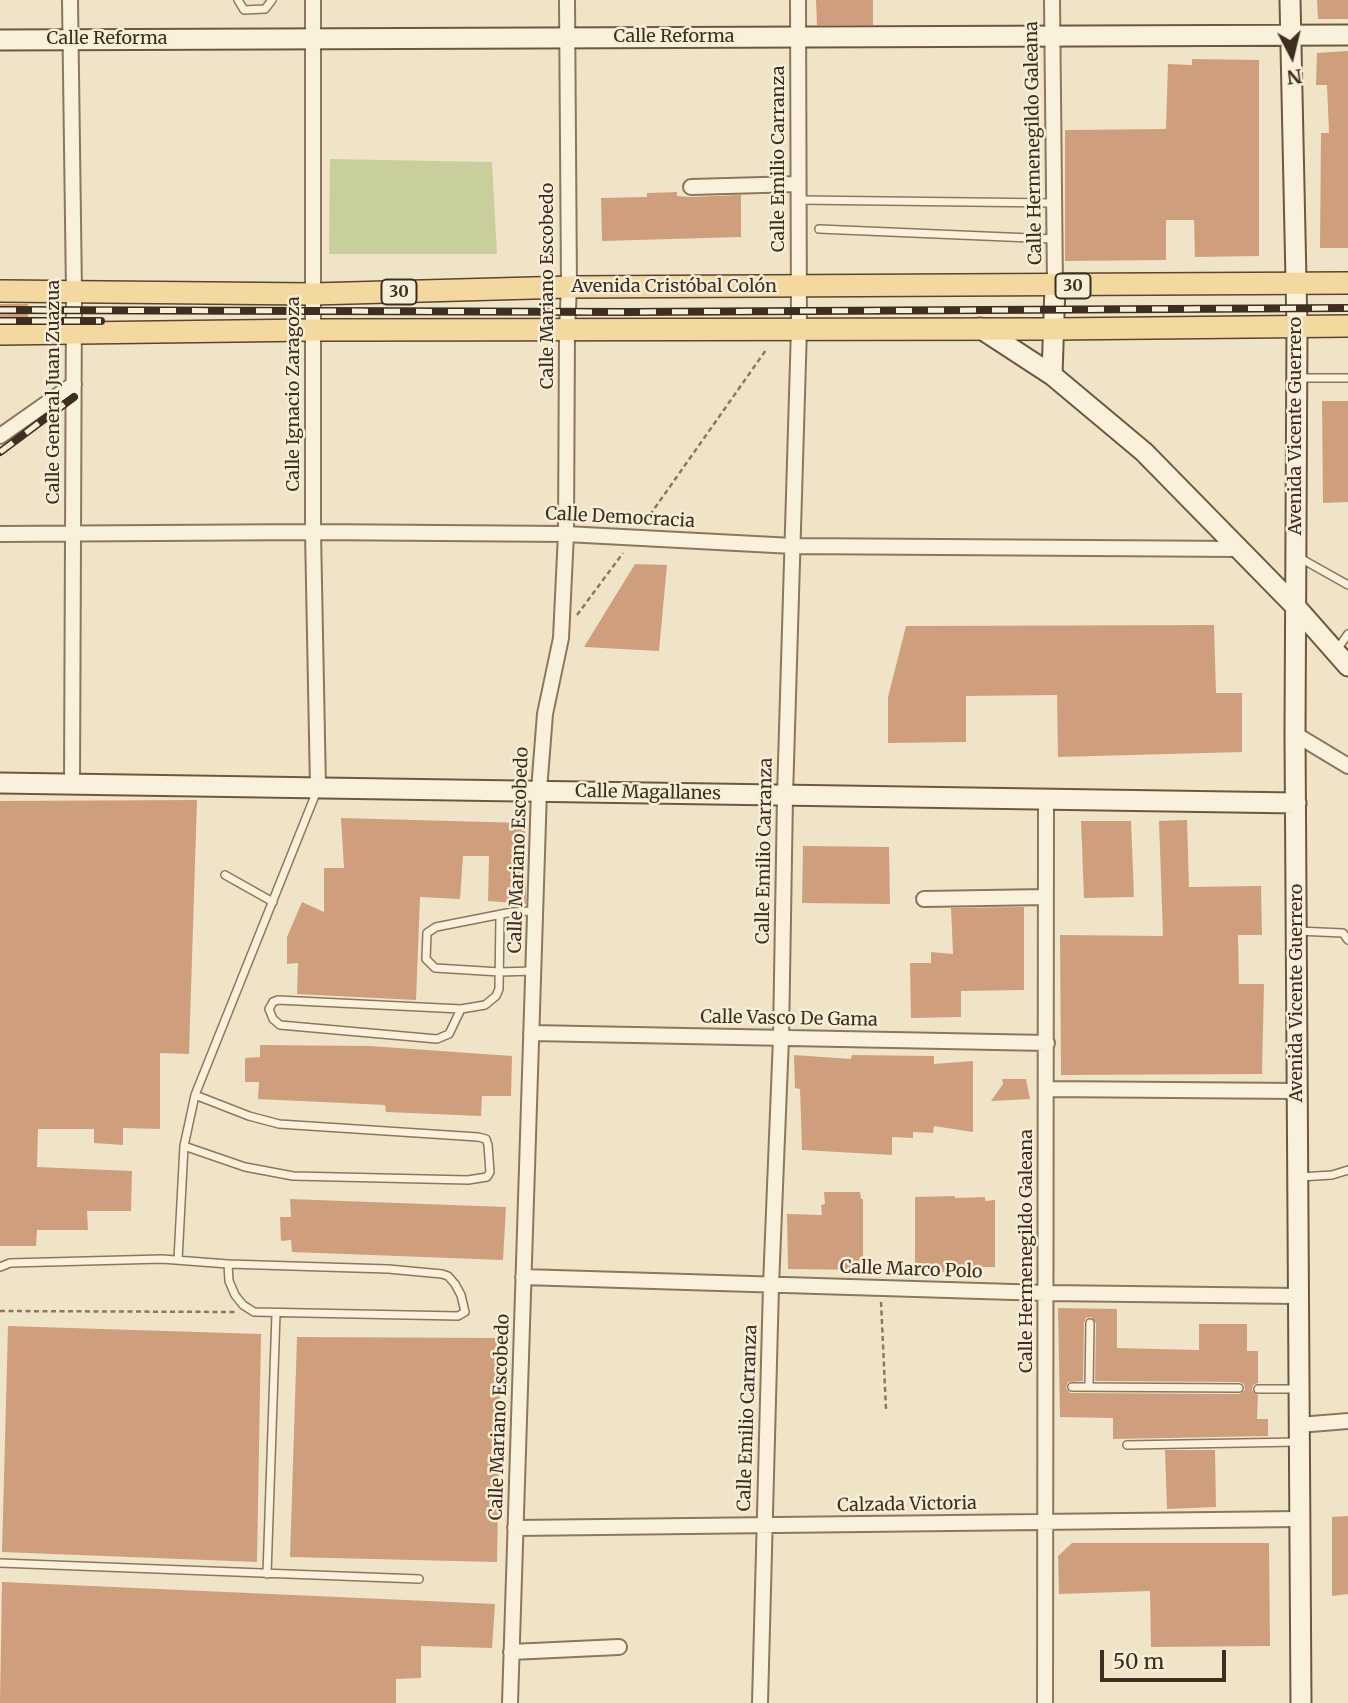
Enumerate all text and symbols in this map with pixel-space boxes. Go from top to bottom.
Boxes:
street label: Calle Hermenegildo Galeana [1021,21,1047,265]
north arrow [1257,21,1327,91]
street label: Calle Reforma [614,26,734,48]
street label: Calle Reforma [47,28,167,50]
text: N [1286,64,1303,90]
street label: Calle Emilio Carranza [768,66,790,252]
street label: Calle Mariano Escobedo [537,183,559,389]
road number: 30 [1056,274,1090,298]
street label: Avenida Cristóbal Colón [571,276,777,298]
street label: Calle General Juan Zuazua [43,280,65,504]
road number: 30 [382,280,416,304]
street label: Calle Ignacio Zaragoza [283,296,305,492]
street label: Avenida Vicente Guerrero [1285,317,1307,535]
street label: Calle Democracia [545,503,695,533]
street label: Calle Mariano Escobedo [505,746,533,954]
street label: Calle Emilio Carranza [753,758,777,944]
street label: Calle Magallanes [575,781,721,805]
street label: Avenida Vicente Guerrero [1286,884,1308,1102]
street label: Calle Vasco De Gama [700,1007,878,1031]
street label: Calle Hermenegildo Galeana [1016,1129,1038,1373]
street label: Calle Marco Polo [839,1257,983,1283]
street label: Calle Mariano Escobedo [486,1313,514,1521]
street label: Calle Emilio Carranza [734,1324,762,1512]
street label: Calzada Victoria [837,1493,977,1517]
scale bar [1103,1636,1229,1680]
text: 50 m [1113,1648,1164,1675]

